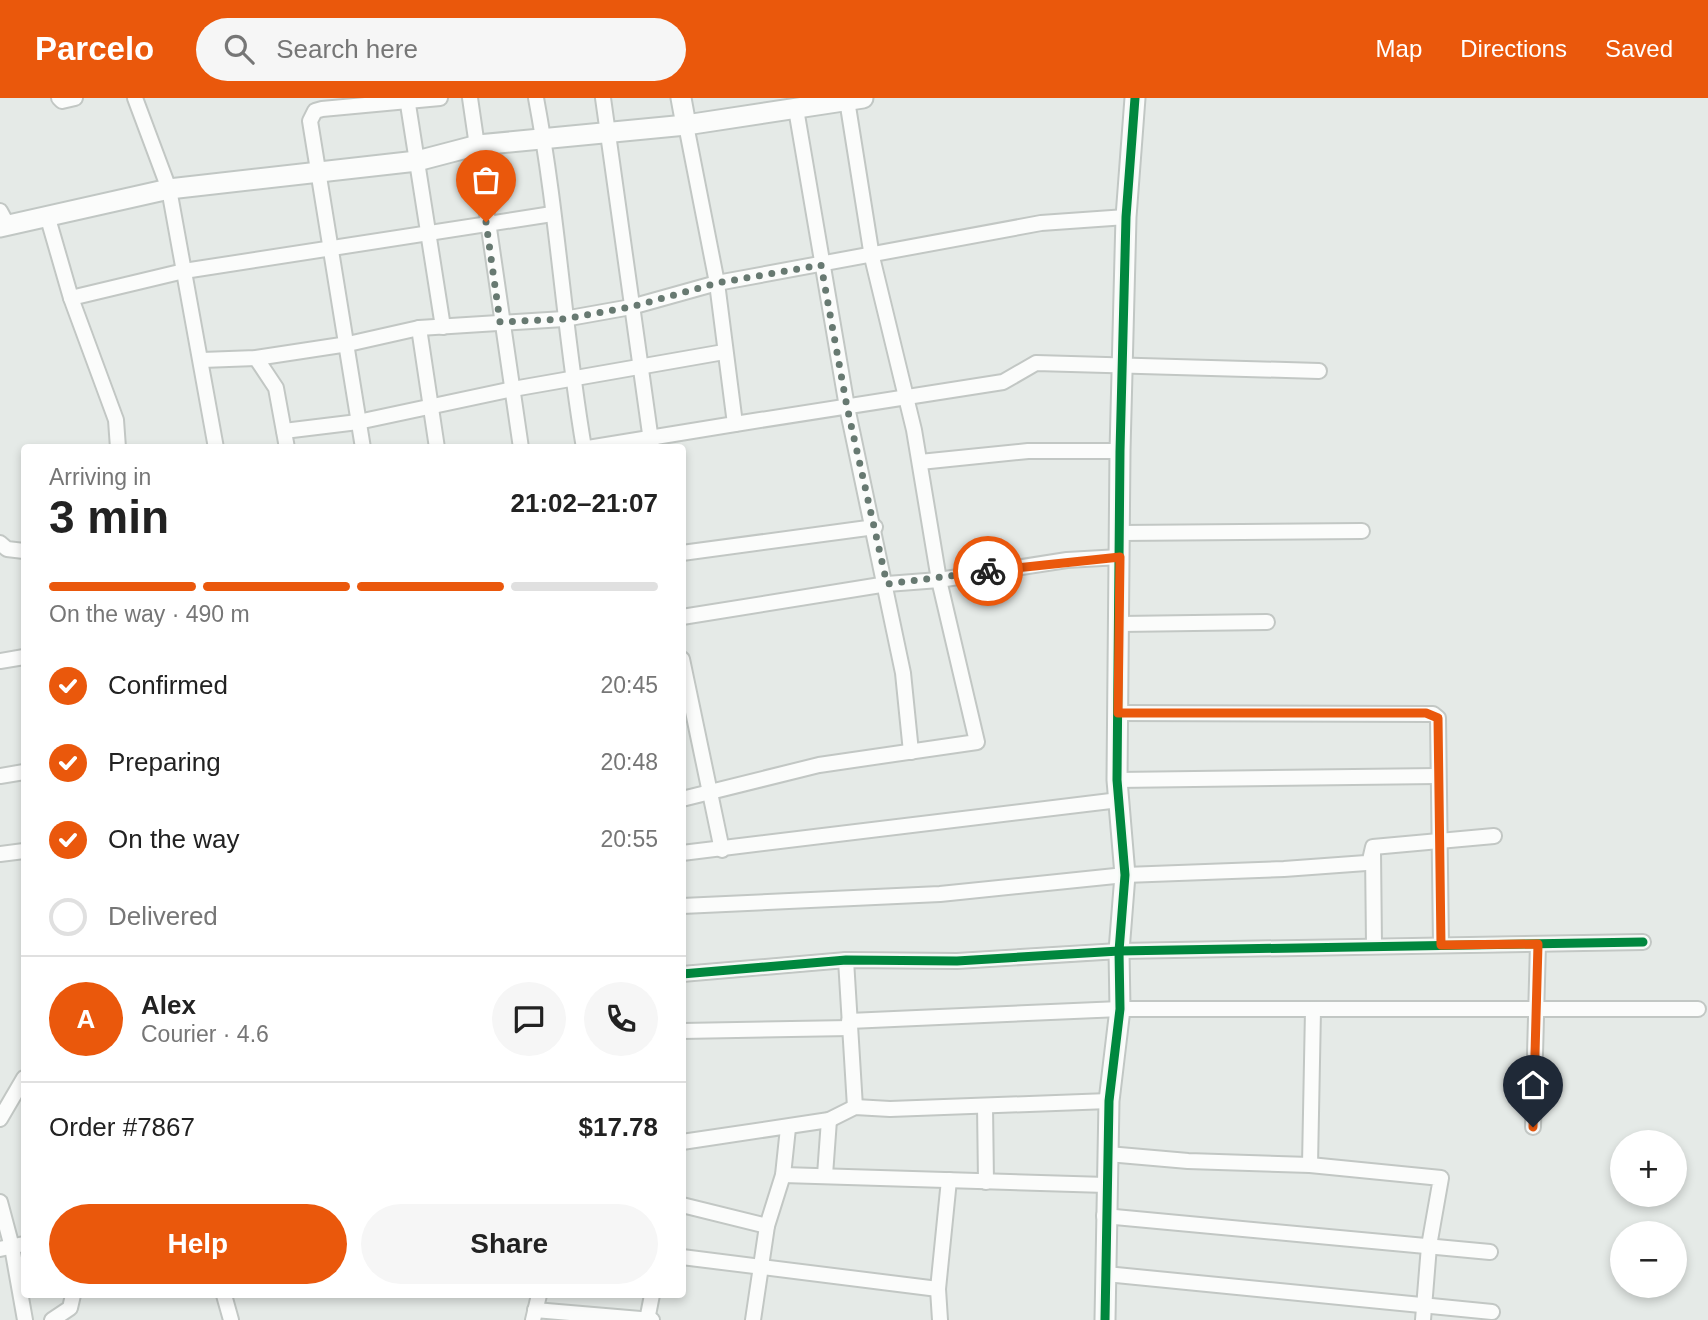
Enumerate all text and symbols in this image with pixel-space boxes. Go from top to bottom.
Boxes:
search box [196,18,686,81]
text: Parcelo [35,30,154,67]
icon: search [220,30,258,68]
text: Search here [276,34,418,64]
text: Map [1376,35,1422,62]
text: Directions [1460,35,1567,62]
text: Saved [1605,35,1673,62]
pin [456,150,516,222]
icon: bag [467,161,505,199]
text: Arriving in [49,464,151,490]
text: 21:02–21:07 [511,488,658,518]
text: 3 min [49,491,169,543]
courier [953,536,1023,606]
icon: bike [969,552,1007,590]
text: On the way · 490 m [49,601,250,627]
icon: check [49,667,87,705]
text: Confirmed [108,670,228,700]
text: 20:45 [600,672,658,698]
icon: check [49,744,87,782]
text: Preparing [108,747,221,777]
text: 20:48 [600,749,658,775]
icon: check [49,821,87,859]
text: On the way [108,824,240,854]
text: 20:55 [600,826,658,852]
text: Delivered [108,901,218,931]
button: chat [492,982,566,1056]
button: phone [584,982,658,1056]
text: Alex [141,990,196,1020]
text: A [77,1004,95,1034]
text: Courier · 4.6 [141,1021,269,1047]
pin [1503,1055,1563,1127]
icon: home [1514,1066,1552,1104]
text: Order #7867 [49,1112,195,1142]
text: $17.78 [578,1112,658,1142]
map controls [1610,1130,1687,1298]
button: + [1610,1130,1687,1207]
button: Help [49,1204,347,1284]
button: Share [361,1204,658,1284]
button: − [1610,1221,1687,1298]

